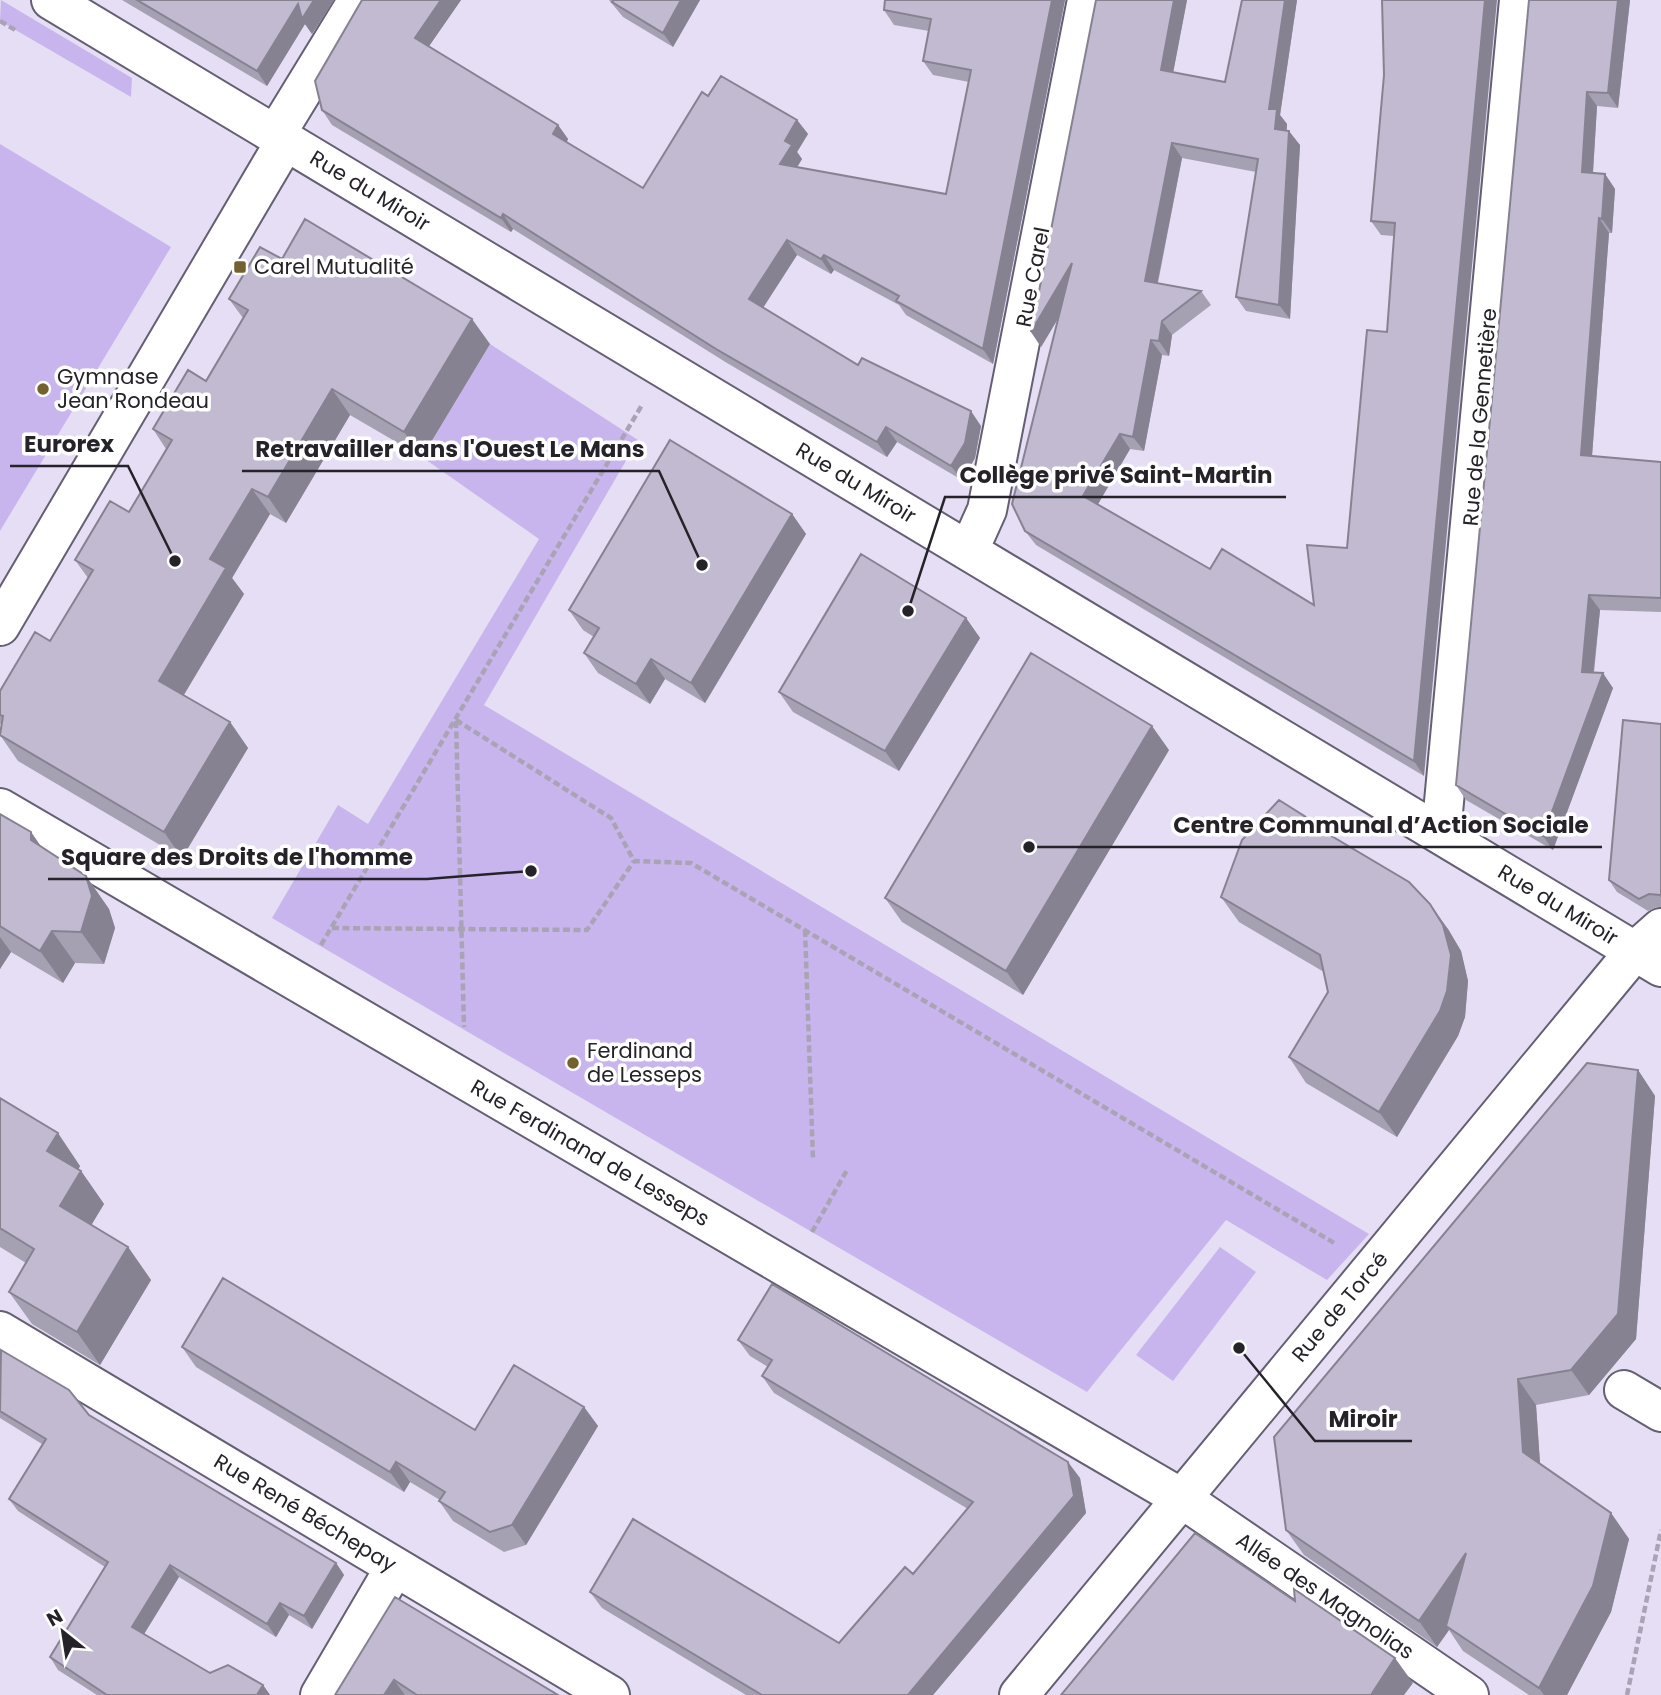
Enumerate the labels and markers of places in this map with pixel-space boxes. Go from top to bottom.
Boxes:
place label: Carel Mutualité [254,252,414,281]
marker: Carel Mutualité [232,259,248,275]
place label: Gymnase Jean Rondeau [57,362,209,415]
marker: Gymnase Jean Rondeau [35,381,51,397]
callout: Eurorex [10,422,128,466]
callout: Retravailler dans l'Ouest Le Mans [242,427,659,471]
callout: Collège privé Saint-Martin [945,453,1286,497]
callout: Centre Communal d’Action Sociale [1159,803,1602,847]
callout: Square des Droits de l'homme [48,835,427,879]
place label: Ferdinand de Lesseps [587,1036,702,1089]
marker: Ferdinand de Lesseps [565,1055,581,1071]
callout: Miroir [1315,1397,1412,1441]

